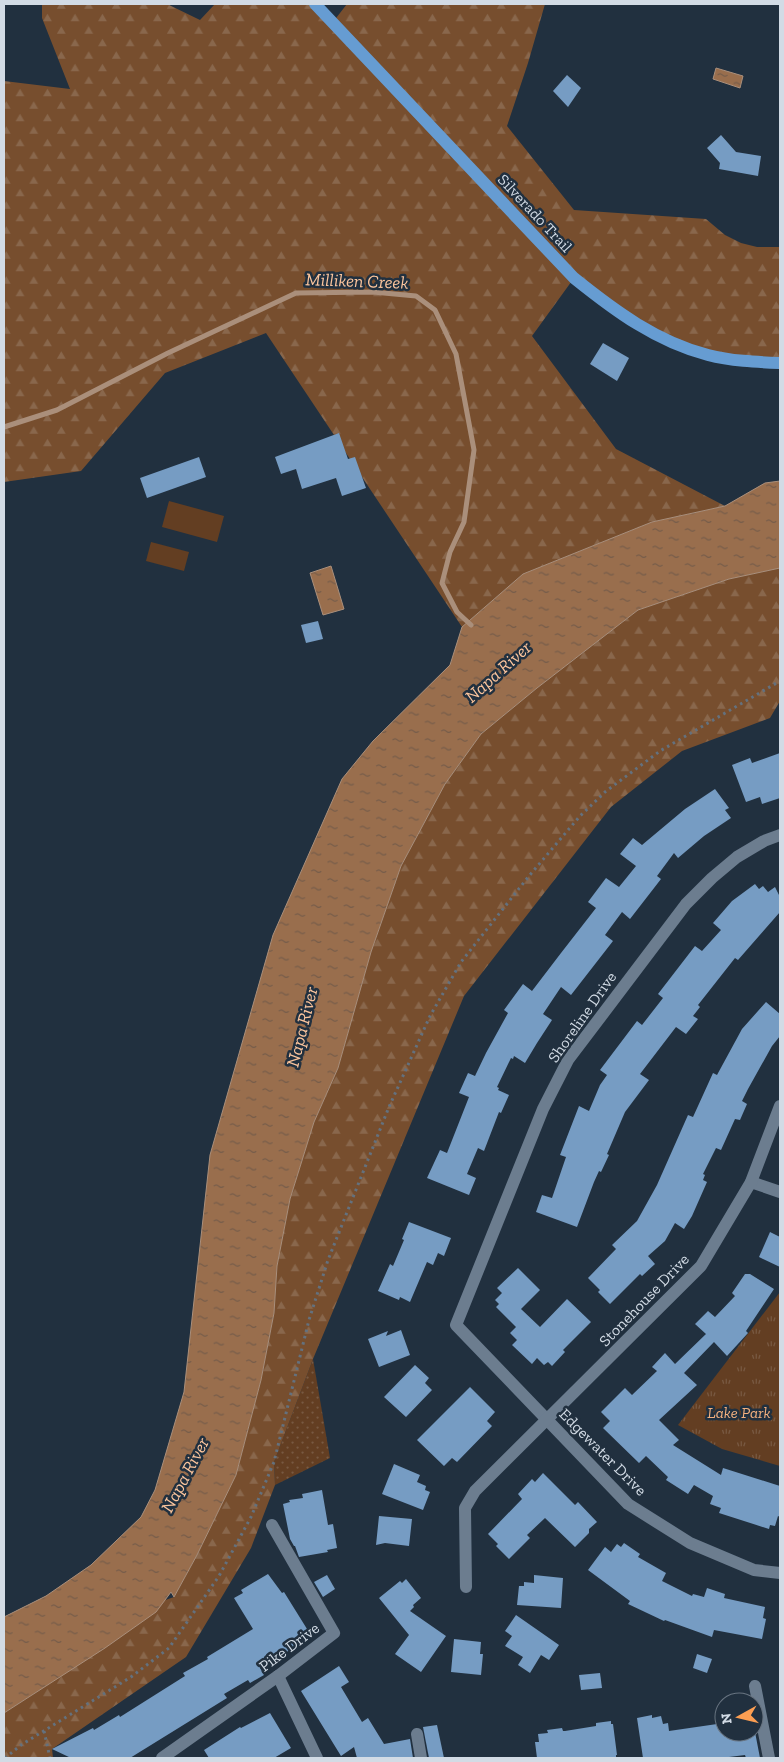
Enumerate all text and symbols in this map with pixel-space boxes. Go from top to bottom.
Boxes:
street label: Silverado Trail [494,170,576,256]
water label: Milliken Creek [305,268,409,294]
water label: Napa River [460,636,536,708]
street label: Shoreline Drive [544,968,620,1066]
water label: Napa River [281,984,323,1069]
street label: Stonehouse Drive [595,1250,693,1350]
park label: Lake Park [707,1403,771,1422]
street label: Edgewater Drive [555,1404,651,1500]
water label: Napa River [156,1433,214,1516]
street label: Pike Drive [255,1618,323,1676]
north arrow [714,1692,764,1742]
text: N [717,1712,736,1725]

